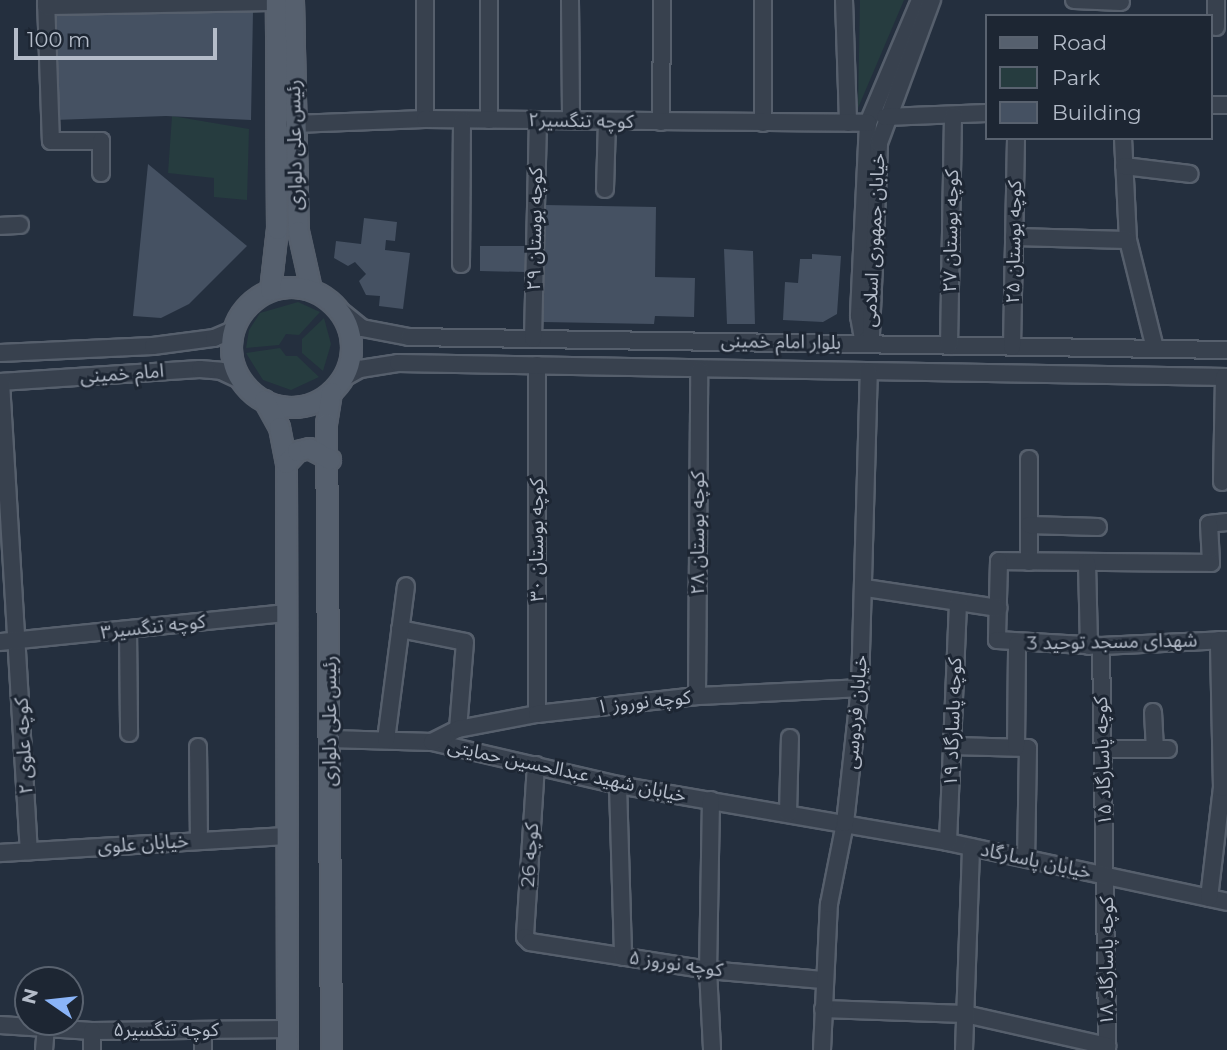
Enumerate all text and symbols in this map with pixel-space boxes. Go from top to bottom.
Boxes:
scale bar [18,14,220,58]
legend [986,14,1213,140]
text: 100 m [27,27,90,52]
text: Road [1052,30,1107,55]
text: Park [1052,65,1100,90]
street label: رئیس علی دلواری [282,79,308,211]
text: Building [1052,100,1142,125]
street label: کوچه تنگسیر۲ [528,109,634,133]
street label: خیابان جمهوری اسلامی [858,152,890,328]
street label: کوچه بوستان ۲۹ [523,167,547,291]
street label: کوچه بوستان ۲۷ [939,169,963,293]
street label: کوچه بوستان ۲۵ [1002,180,1026,304]
street label: بلوار امام خمینی [721,330,841,354]
street label: امام خمینی [79,360,165,388]
street label: کوچه بوستان ۲۸ [687,471,709,595]
street label: کوچه بوستان ۳۰ [526,478,548,602]
street label: کوچه تنگسیر۳ [99,610,207,644]
street label: شهدای مسجد توحید 3 [1027,629,1197,655]
street label: خیابان فردوسی [840,654,872,770]
street label: رئیس علی دلواری [319,656,341,786]
street label: کوچه پاسارگاد ۱۹ [939,657,967,787]
street label: کوچه نوروز ۱ [596,686,692,718]
street label: کوچه پاسارگاد ۱۵ [1089,696,1117,826]
street label: کوچه علوی ۲ [10,697,38,795]
street label: خیابان شهید عبدالحسین حمایتی [446,735,688,807]
street label: کوچه 26 [516,822,544,888]
street label: خیابان علوی [97,829,189,859]
street label: خیابان پاسارگاد [979,838,1093,884]
street label: کوچه پاسارگاد ۱۸ [1096,896,1118,1026]
street label: کوچه نوروز ۵ [628,946,724,982]
north arrow [14,966,84,1036]
text: N [17,986,43,1007]
street label: کوچه تنگسیر۵ [113,1019,219,1041]

